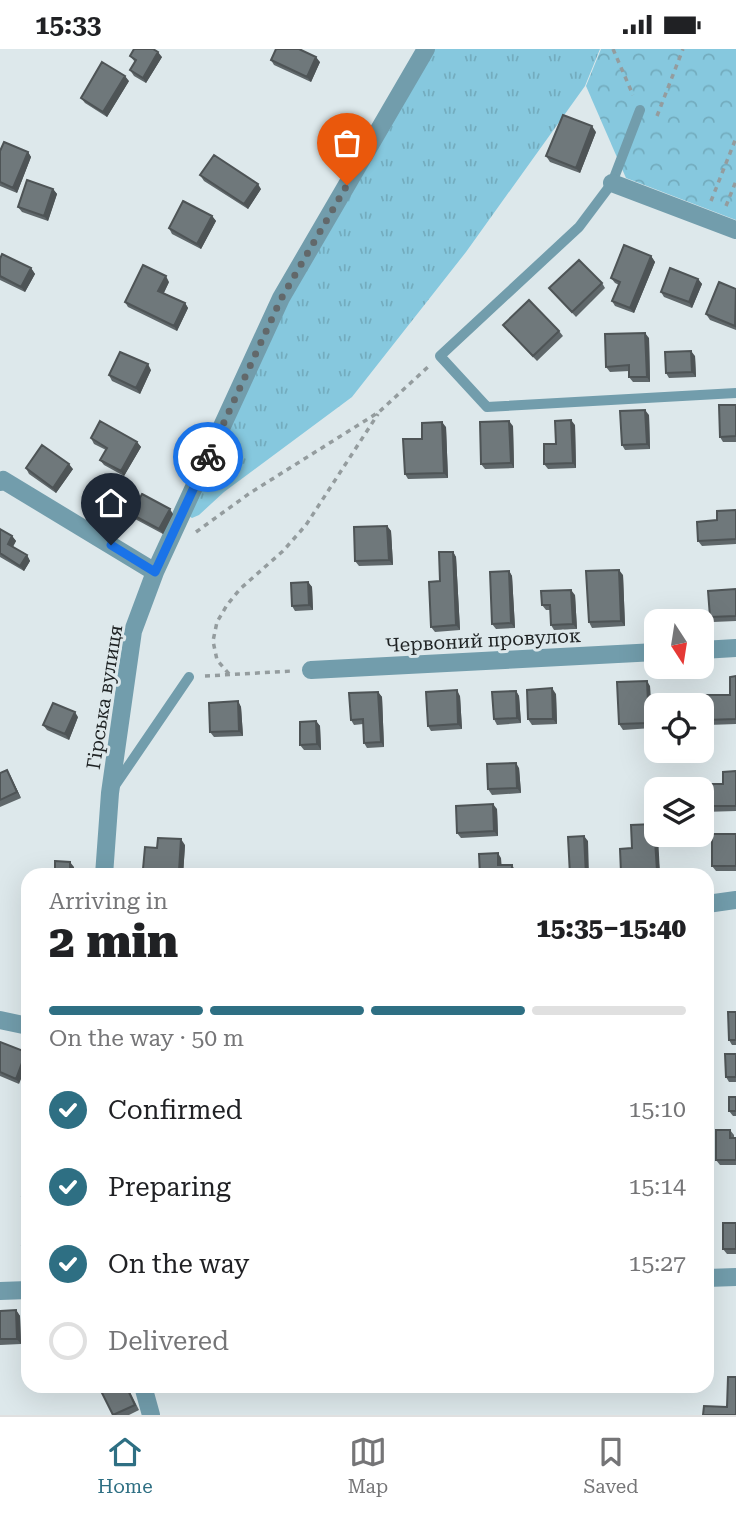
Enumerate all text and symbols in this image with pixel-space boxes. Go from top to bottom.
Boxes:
text: 15:33 [35,10,101,40]
pin [317,113,377,185]
icon: bag [328,124,366,162]
courier [173,422,243,492]
icon: bike [189,438,227,476]
pin [81,473,141,545]
icon: home [92,484,130,522]
north arrow [644,609,714,679]
map controls [644,609,714,847]
street label: Гірська вулиця [82,623,127,771]
street label: Червоний провулок [384,624,582,657]
button: locate [644,693,714,763]
button: layers [644,777,714,847]
text: Arriving in [49,888,168,915]
text: 15:35–15:40 [536,913,686,943]
text: 2 min [49,914,178,968]
text: On the way · 50 m [49,1025,244,1052]
icon: check [49,1091,87,1129]
text: Confirmed [108,1095,243,1125]
text: 15:10 [629,1096,686,1123]
icon: check [49,1168,87,1206]
text: Preparing [108,1172,231,1202]
text: 15:14 [629,1173,686,1200]
icon: check [49,1245,87,1283]
text: On the way [108,1249,249,1279]
text: 15:27 [629,1250,686,1277]
text: Delivered [108,1326,229,1356]
tab: Home [98,1433,153,1498]
tab: Map [348,1433,388,1498]
tab: Saved [583,1433,638,1498]

